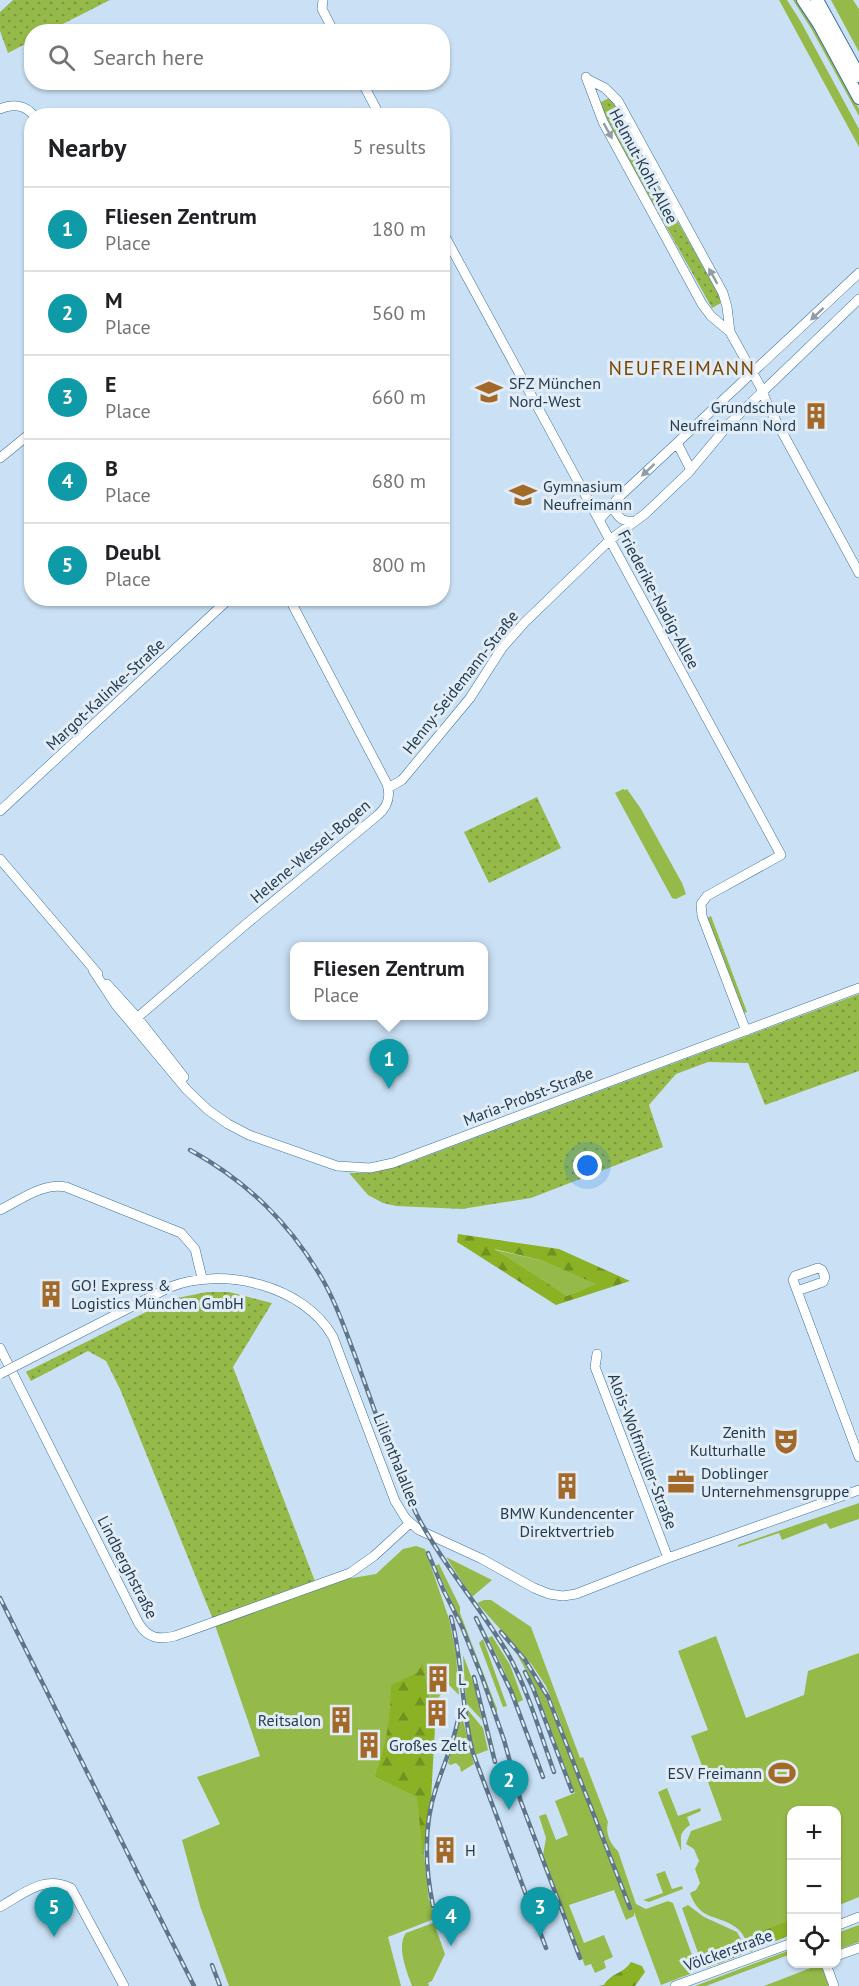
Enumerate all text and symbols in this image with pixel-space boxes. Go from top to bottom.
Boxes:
search box [24,24,450,90]
icon: search [45,41,78,74]
text: Search here [93,43,204,71]
street label: Helmut-Kohl-Allee [605,105,683,227]
one-way arrow [603,123,613,140]
text: Nearby [48,131,126,164]
text: 5 results [353,134,426,160]
text: Fliesen Zentrum [105,202,257,230]
text: 1 [62,216,73,242]
text: 180 m [372,216,426,242]
text: Place [105,230,151,256]
one-way arrow [708,268,718,285]
text: M [105,286,123,314]
text: 2 [62,300,73,326]
text: 560 m [372,300,426,326]
one-way arrow [810,306,824,320]
text: Place [105,314,151,340]
district label: NEUFREIMANN [609,355,755,381]
text: E [105,370,116,398]
place label: SFZ München Nord-West [509,373,601,411]
school or university icon: SFZ München Nord-West [474,377,504,407]
text: 3 [62,384,73,410]
text: 660 m [372,384,426,410]
place label: Grundschule Neufreimann Nord [669,397,796,435]
text: Place [105,398,151,424]
building icon: Grundschule Neufreimann Nord [801,401,831,431]
text: B [105,454,118,482]
one-way arrow [641,463,656,477]
text: 4 [62,468,73,494]
text: 680 m [372,468,426,494]
place label: Gymnasium Neufreimann [543,476,632,514]
school or university icon: Gymnasium Neufreimann [508,480,538,510]
text: Place [105,482,151,508]
street label: Friederike-Nadig-Allee [614,526,704,672]
text: Deubl [105,538,161,566]
text: 5 [62,552,73,578]
text: 800 m [372,552,426,578]
text: Place [105,566,151,592]
street label: Henny-Seidemann-Straße [398,606,522,758]
street label: Margot-Kalinke-Straße [41,634,169,754]
street label: Helene-Wessel-Bogen [246,795,374,907]
popup [290,942,488,1020]
text: Fliesen Zentrum [313,954,465,982]
text: Place [313,982,359,1008]
pin: 1 [370,1040,408,1089]
street label: Maria-Probst-Straße [460,1062,596,1130]
your location [573,1151,602,1180]
place label: GO! Express & Logistics München GmbH [71,1275,244,1313]
building icon: GO! Express & Logistics München GmbH [36,1279,66,1309]
street label: Alois-Wolfmüller-Straße [604,1370,682,1532]
street label: Lilienthalallee [369,1411,425,1509]
place label: Zenith Kulturhalle [690,1422,766,1460]
theatre icon: Zenith Kulturhalle [771,1426,801,1456]
place label: Doblinger Unternehmensgruppe [701,1463,849,1501]
office icon: Doblinger Unternehmensgruppe [666,1467,696,1497]
building icon: BMW Kundencenter Direktvertrieb [552,1471,582,1501]
place label: BMW Kundencenter Direktvertrieb [500,1503,634,1541]
street label: Lindberghstraße [94,1512,162,1622]
building icon: L [423,1664,453,1694]
place label: L [458,1669,466,1689]
building icon: K [422,1698,452,1728]
place label: K [457,1703,467,1723]
building icon: Reitsalon [326,1705,356,1735]
place label: Reitsalon [258,1710,321,1730]
building icon: Großes Zelt [354,1730,384,1760]
place label: Großes Zelt [389,1735,468,1755]
sports icon: ESV Freimann [767,1758,797,1788]
pin: 2 [490,1760,528,1810]
place label: ESV Freimann [667,1763,762,1783]
map controls [787,1806,841,1968]
button: + [787,1806,841,1860]
building icon: H [430,1835,460,1865]
place label: H [465,1840,476,1860]
button: − [787,1860,841,1914]
pin: 5 [34,1888,74,1937]
pin: 3 [520,1888,560,1937]
pin: 4 [432,1896,470,1946]
button: locate [787,1914,841,1968]
street label: Völckerstraße [680,1925,775,1976]

